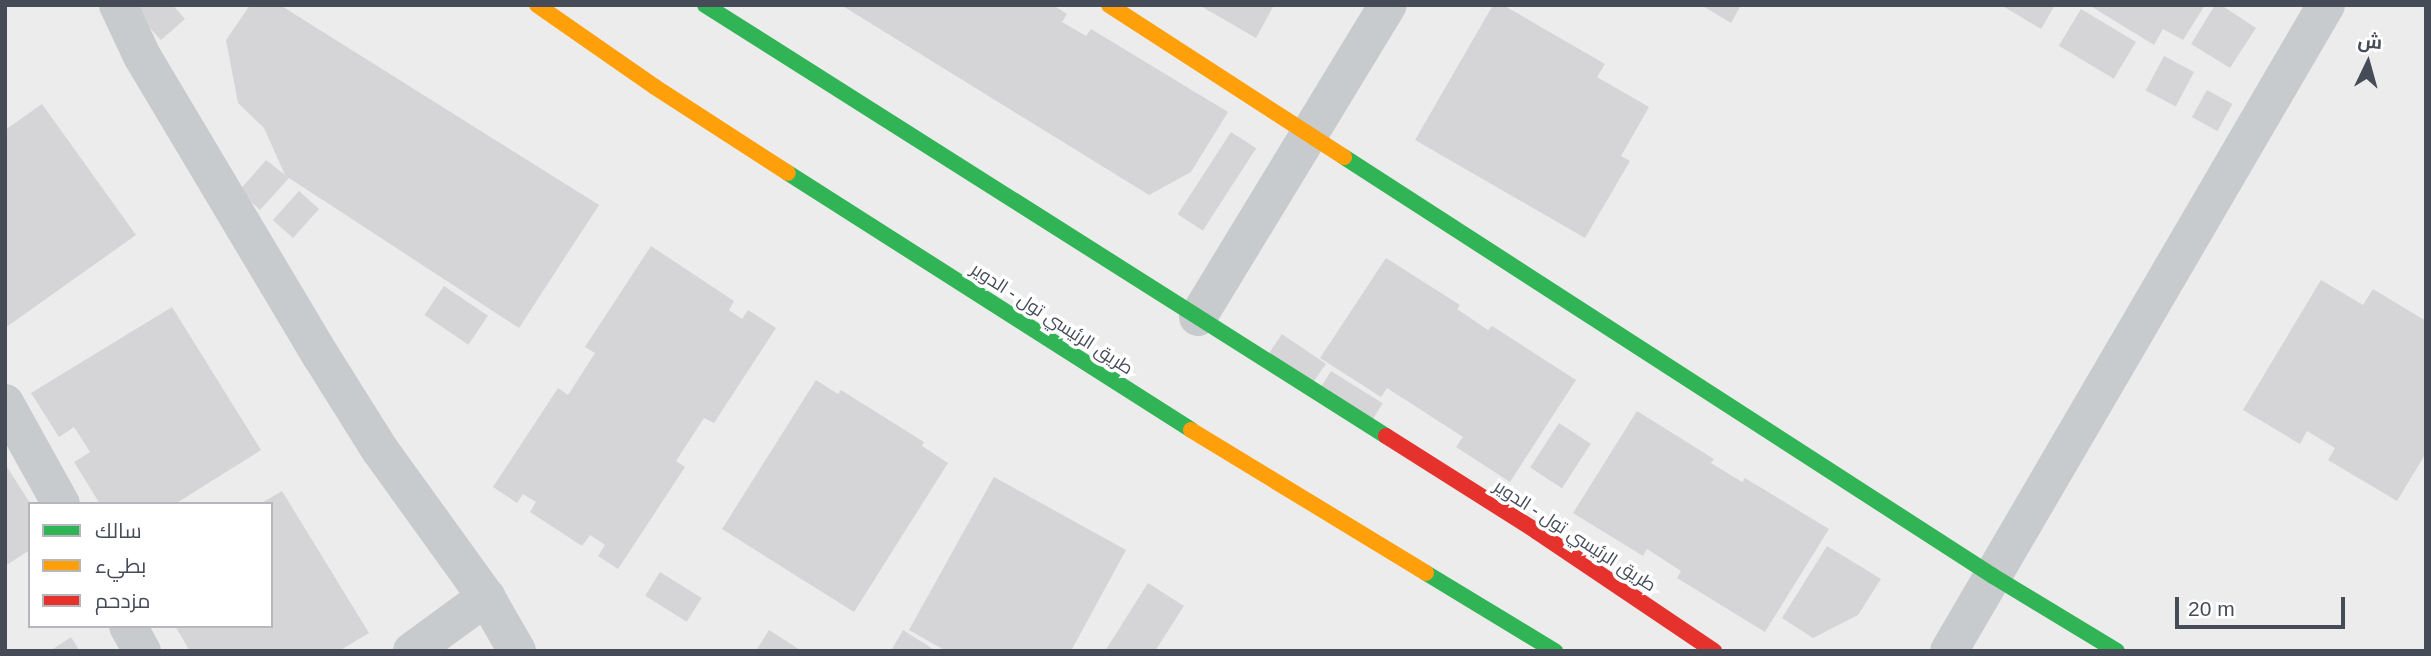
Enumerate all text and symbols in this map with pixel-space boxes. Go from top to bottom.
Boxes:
north arrow [2333,28,2403,98]
text: ش [2357,30,2383,53]
street label: طريق الرئيسي تول - الدوير [967,259,1137,379]
street label: طريق الرئيسي تول - الدوير [1490,476,1660,596]
legend [28,502,273,628]
text: سالك [95,519,142,542]
text: بطيء [95,554,146,577]
scale bar [2179,582,2349,626]
text: مزدحم [95,589,150,612]
text: 20 m [2188,597,2235,620]

